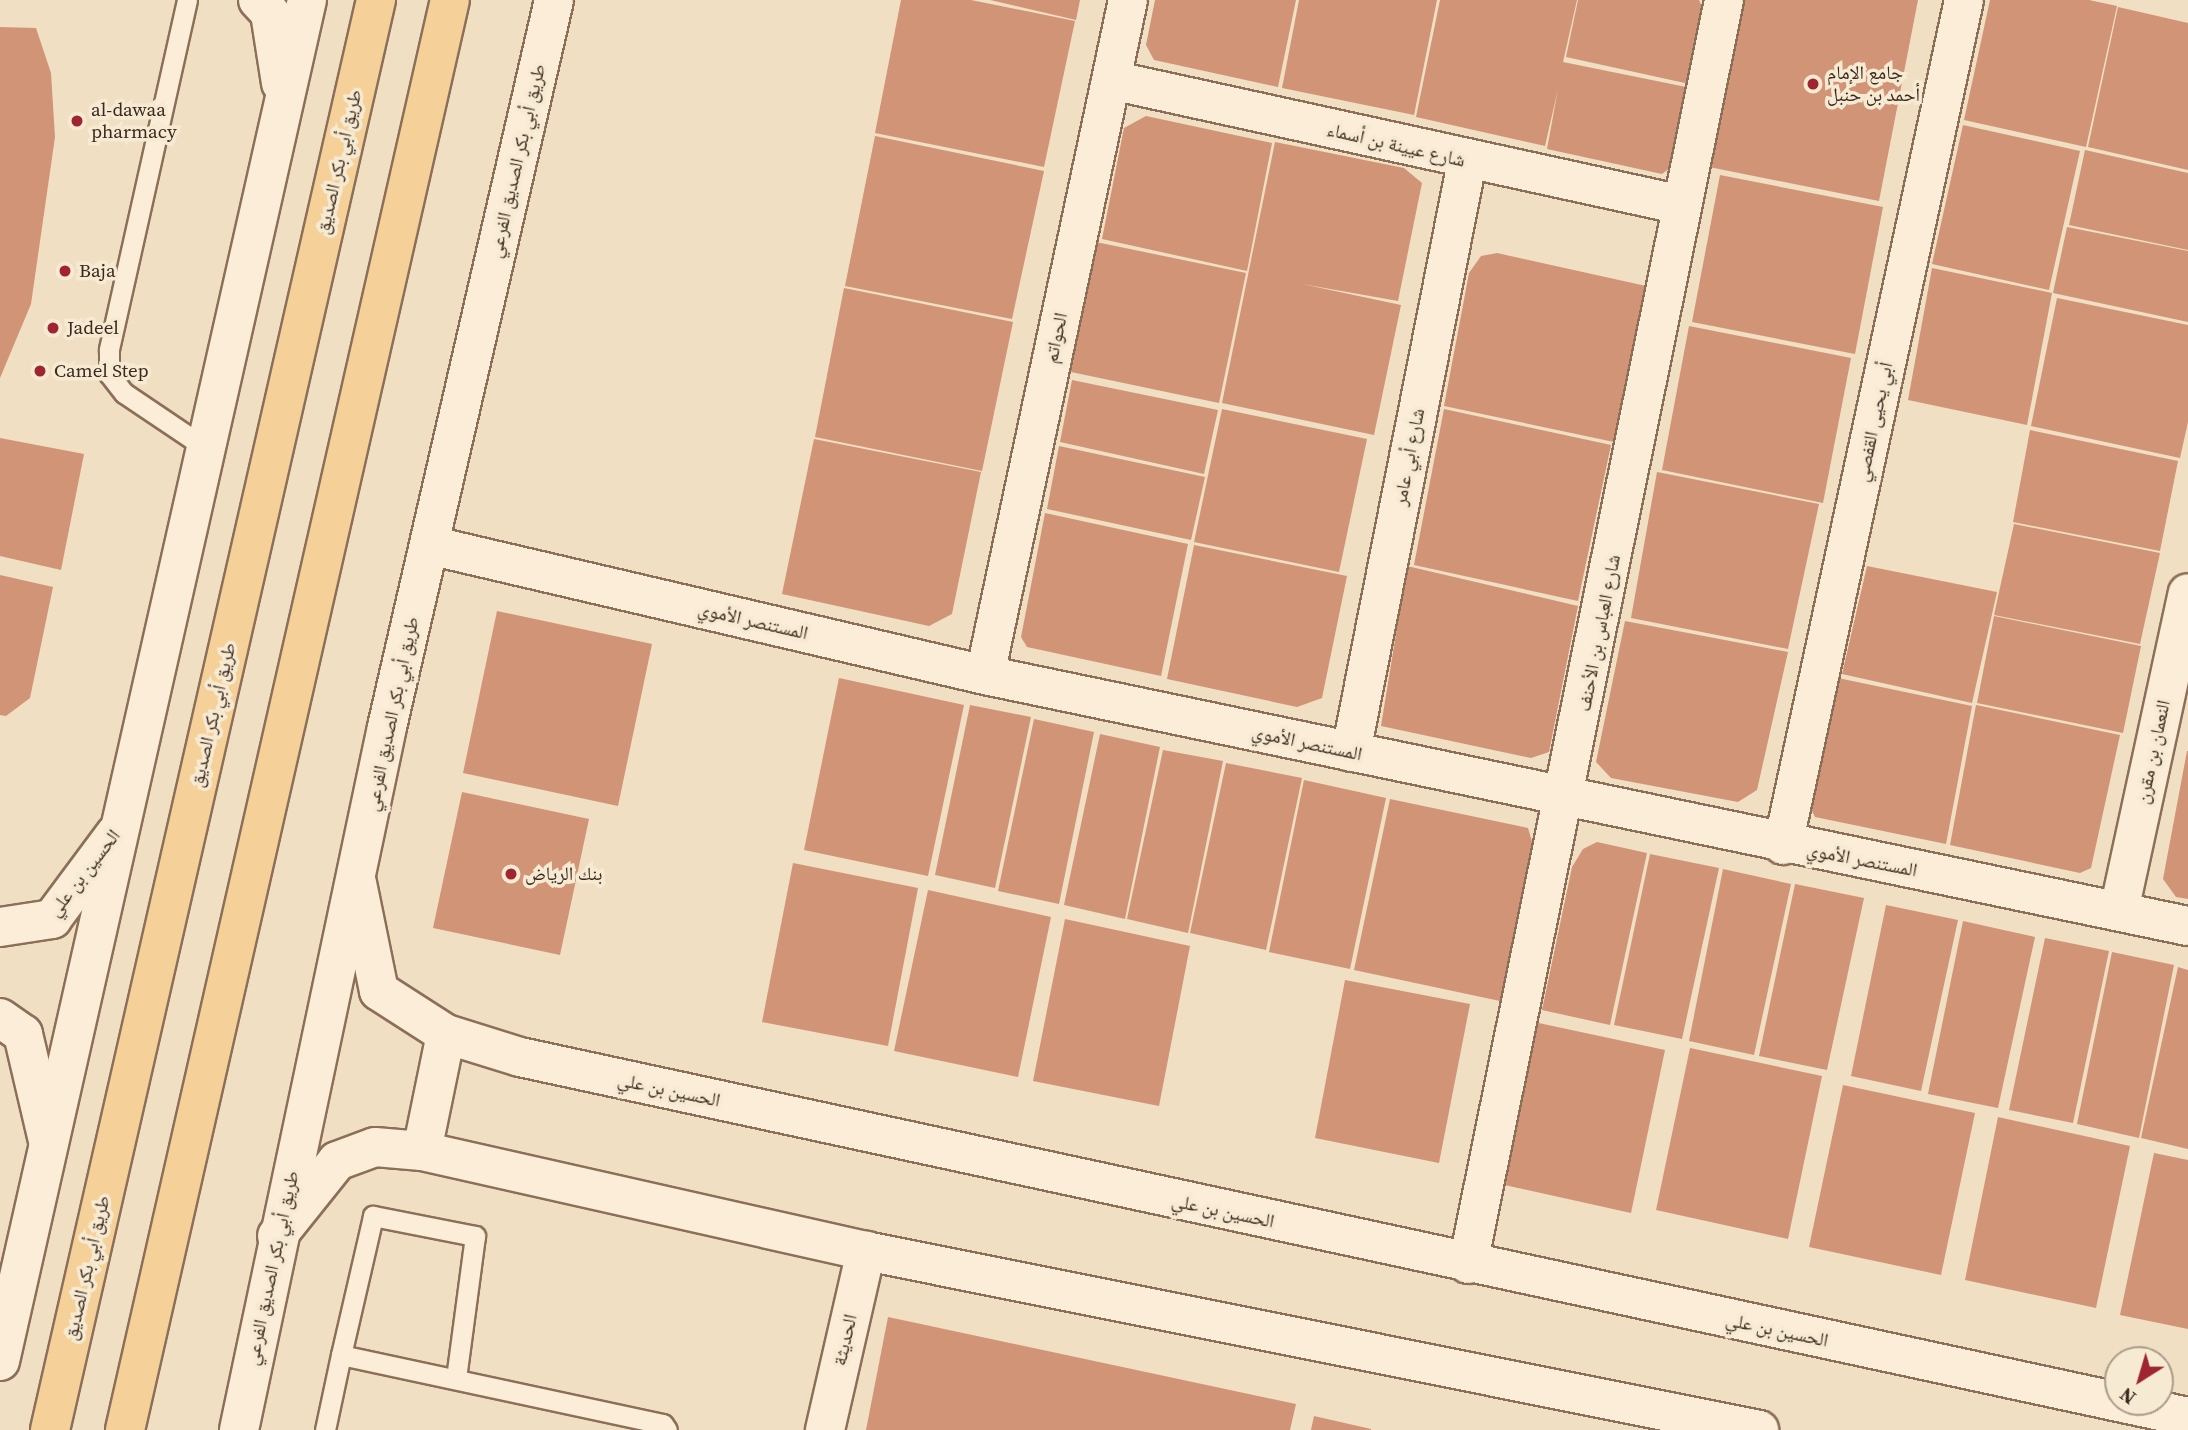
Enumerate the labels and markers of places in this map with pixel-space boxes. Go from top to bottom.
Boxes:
place label: جامع الإمام أحمد بن حنبل [1827,62,1920,106]
marker: جامع الإمام أحمد بن حنبل [1805,76,1821,92]
place label: al-dawaa pharmacy [91,99,177,143]
marker: al-dawaa pharmacy [69,113,85,129]
place label: Baja [79,260,116,282]
marker: Baja [57,263,73,279]
place label: Jadeel [67,317,119,339]
marker: Jadeel [45,320,61,336]
place label: Camel Step [54,360,149,382]
marker: Camel Step [32,363,48,379]
place label: بنك الرياض [525,863,603,885]
marker: بنك الرياض [503,866,519,882]

